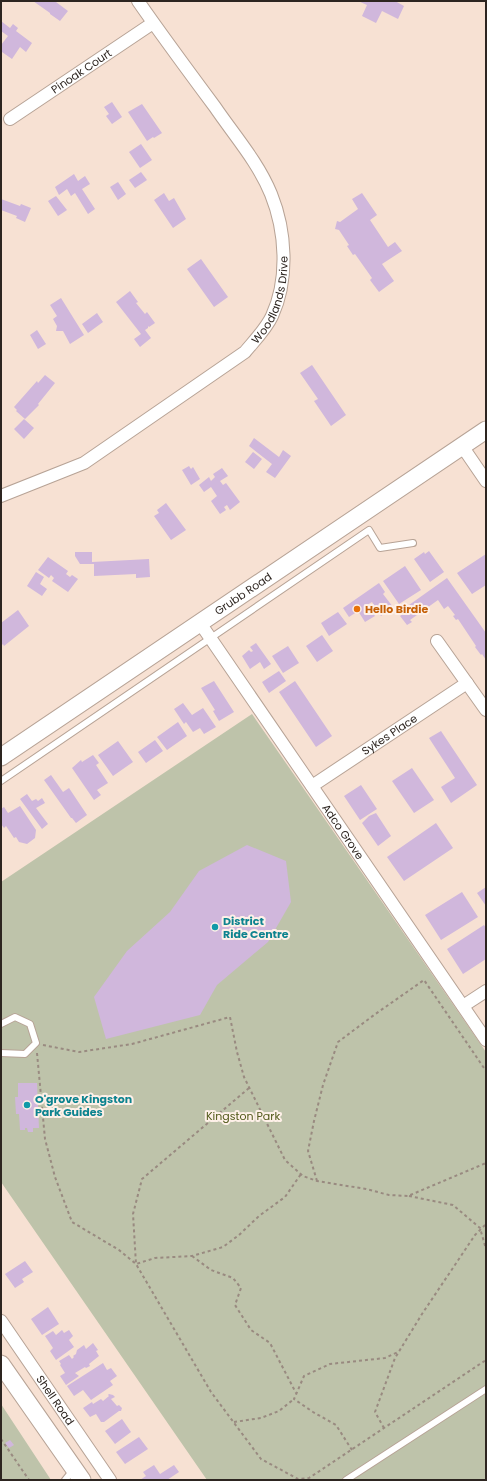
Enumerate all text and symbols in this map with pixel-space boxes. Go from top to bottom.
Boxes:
street label: Pinoak Court [48,45,115,97]
street label: Woodlands Drive [248,256,292,347]
street label: Grubb Road [211,569,275,619]
place label: Hello Birdie [365,601,429,617]
marker: Hello Birdie [352,604,362,614]
street label: Sykes Place [358,710,421,759]
street label: Adco Grove [318,801,368,863]
place label: District Ride Centre [223,913,289,942]
marker: District Ride Centre [210,922,220,932]
place label: O'grove Kingston Park Guides [35,1091,132,1120]
marker: O'grove Kingston Park Guides [22,1100,32,1110]
park label: Kingston Park [206,1108,280,1124]
street label: Shell Road [32,1372,78,1428]

